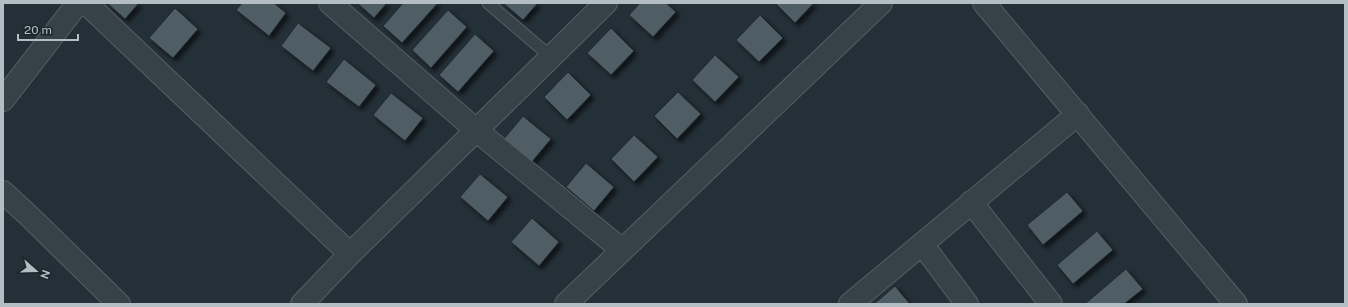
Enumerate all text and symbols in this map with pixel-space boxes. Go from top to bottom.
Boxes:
scale bar [18,16,78,42]
text: 20 m [24,23,52,37]
north arrow [16,251,56,291]
text: N [38,268,53,281]

